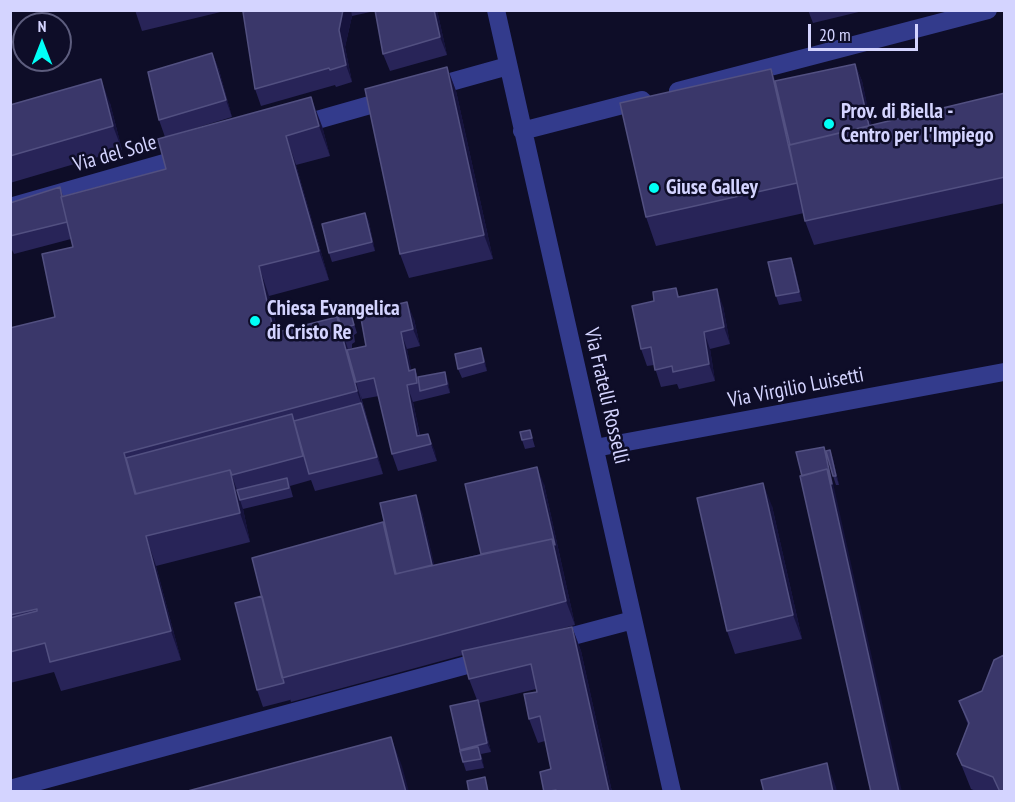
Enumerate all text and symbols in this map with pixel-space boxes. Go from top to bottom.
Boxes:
north arrow [12,12,72,72]
scale bar [811,12,920,50]
text: N [38,16,46,36]
text: 20 m [819,23,851,46]
place label: Prov. di Biella - Centro per l'Impiego [841,99,993,149]
marker: Prov. di Biella - Centro per l'Impiego [822,117,836,131]
street label: Via del Sole [70,130,160,178]
place label: Giuse Galley [666,175,758,201]
marker: Giuse Galley [647,181,661,195]
place label: Chiesa Evangelica di Cristo Re [267,296,400,346]
marker: Chiesa Evangelica di Cristo Re [248,314,262,328]
street label: Via Fratelli Rosselli [578,326,634,466]
street label: Via Virgilio Luisetti [726,362,866,414]

